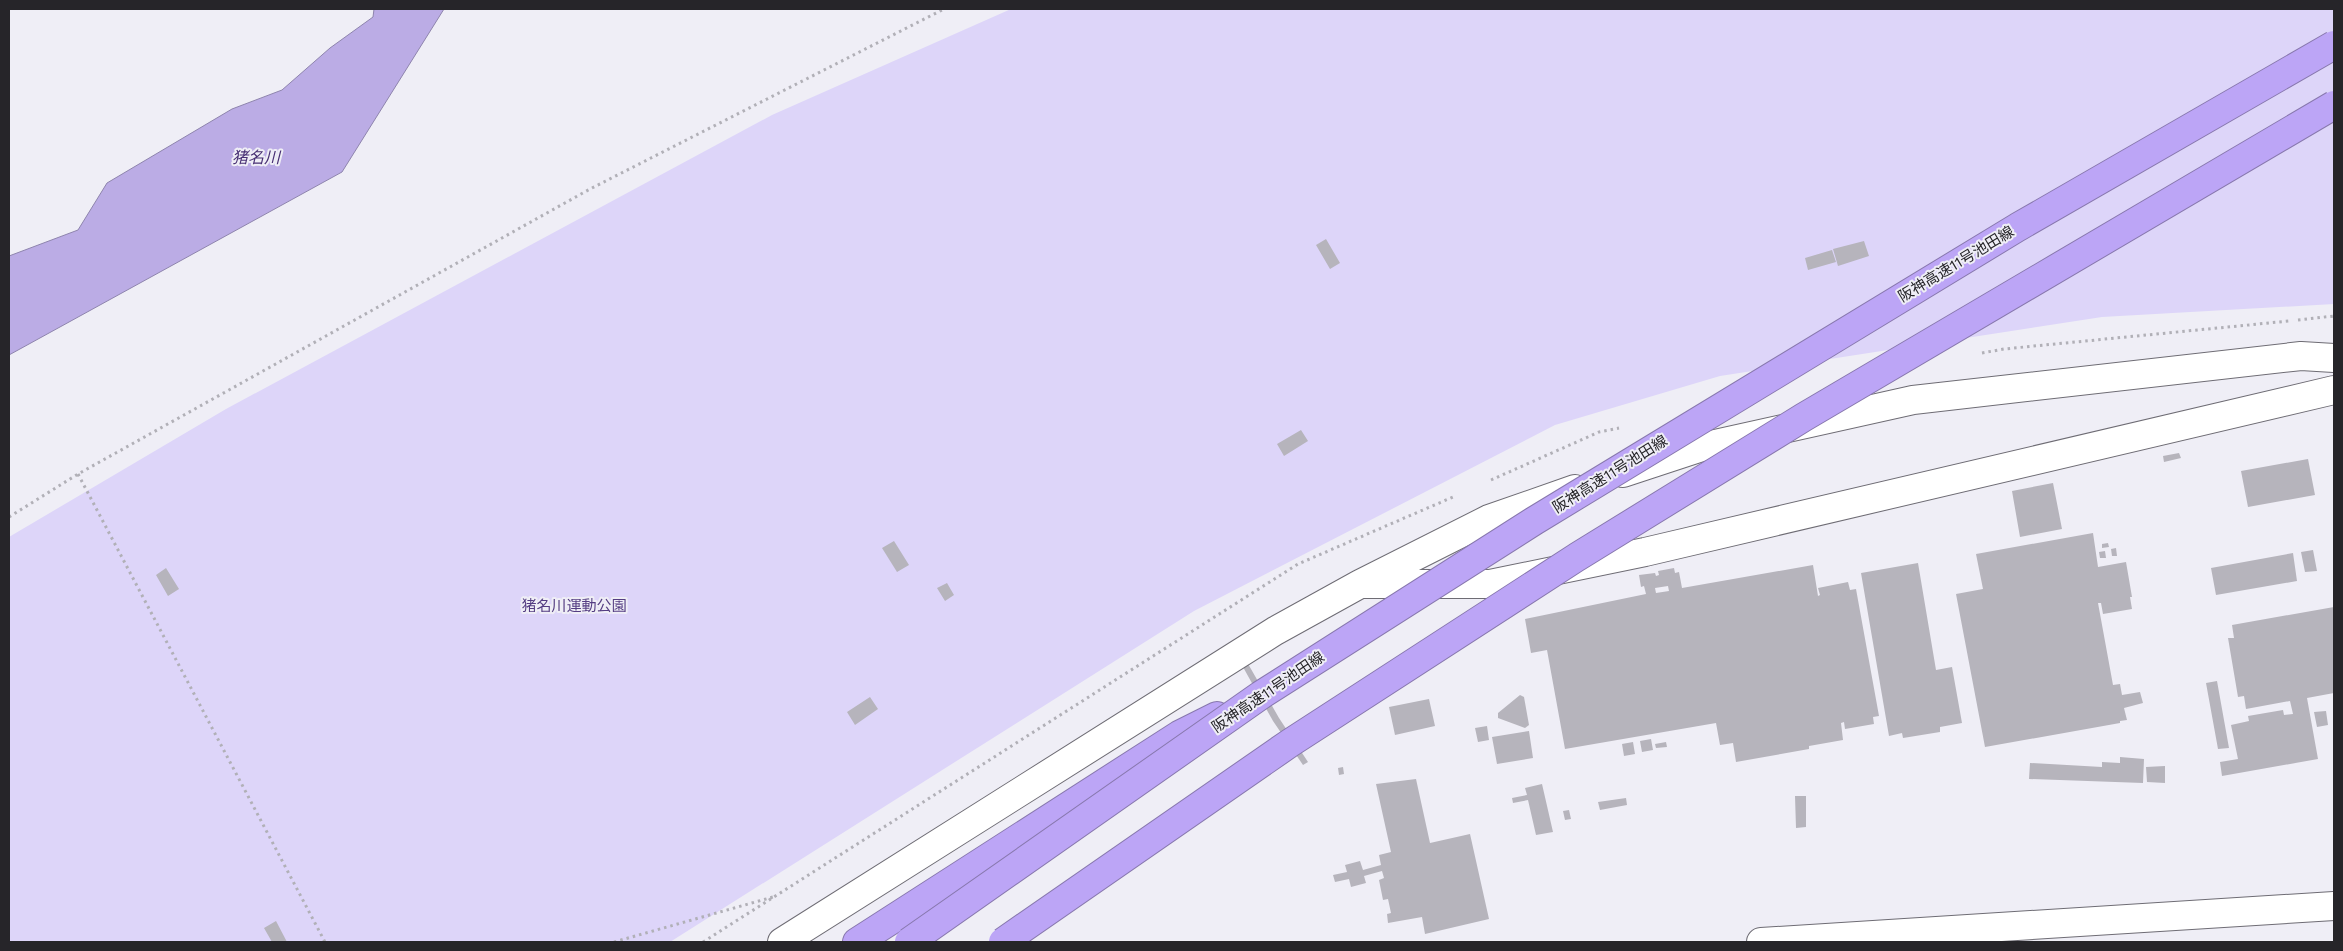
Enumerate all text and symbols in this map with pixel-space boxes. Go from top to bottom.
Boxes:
water label: 猪名川 [232,148,282,167]
street label: 阪神高速11号池田線 [1895,222,2017,306]
street label: 阪神高速11号池田線 [1549,431,1671,517]
park label: 猪名川運動公園 [521,597,627,615]
street label: 阪神高速11号池田線 [1208,648,1328,736]

